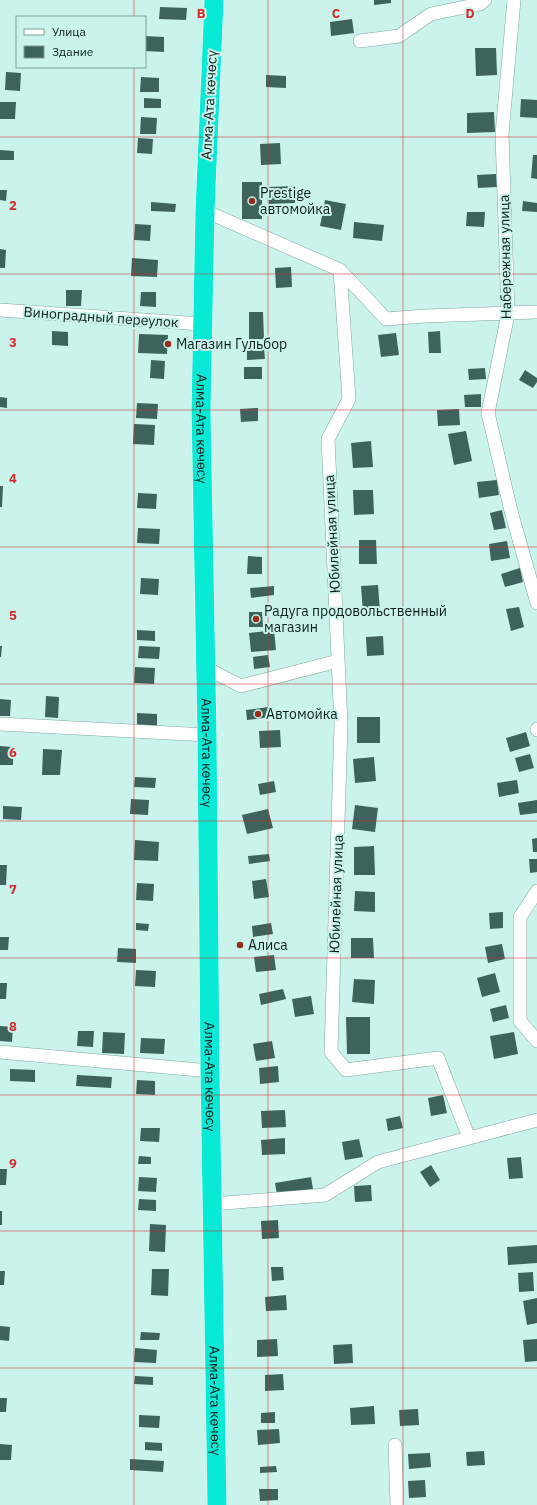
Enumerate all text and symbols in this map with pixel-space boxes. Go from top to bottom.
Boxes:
text: B [197,5,206,22]
text: C [332,5,341,22]
text: D [465,5,475,22]
legend [16,16,146,68]
text: Улица [52,24,86,39]
text: Здание [52,44,94,59]
street label: Алма-Ата көчөсү [197,50,221,160]
place label: Prestige автомойка [260,184,331,218]
street label: Набережная улица [495,194,515,319]
marker: Prestige автомойка [247,196,257,206]
text: 2 [9,197,17,214]
street label: Виноградный переулок [23,303,179,331]
text: 3 [9,334,17,351]
place label: Магазин Гульбор [176,335,287,353]
marker: Магазин Гульбор [163,339,173,349]
street label: Алма-Ата көчөсү [192,374,211,484]
text: 4 [9,470,17,487]
street label: Юбилейная улица [320,474,344,594]
place label: Радуга продовольственный магазин [264,602,447,636]
text: 5 [9,607,17,624]
marker: Радуга продовольственный магазин [251,614,261,624]
street label: Алма-Ата көчөсү [197,698,217,808]
place label: Автомойка [266,705,338,723]
marker: Автомойка [253,709,263,719]
text: 6 [9,744,17,761]
street label: Юбилейная улица [325,834,347,954]
text: 7 [9,881,17,898]
place label: Алиса [248,936,288,954]
marker: Алиса [235,940,245,950]
text: 8 [9,1018,17,1035]
street label: Алма-Ата көчөсү [201,1022,220,1132]
text: 9 [9,1155,17,1172]
street label: Алма-Ата көчөсү [205,1346,225,1456]

